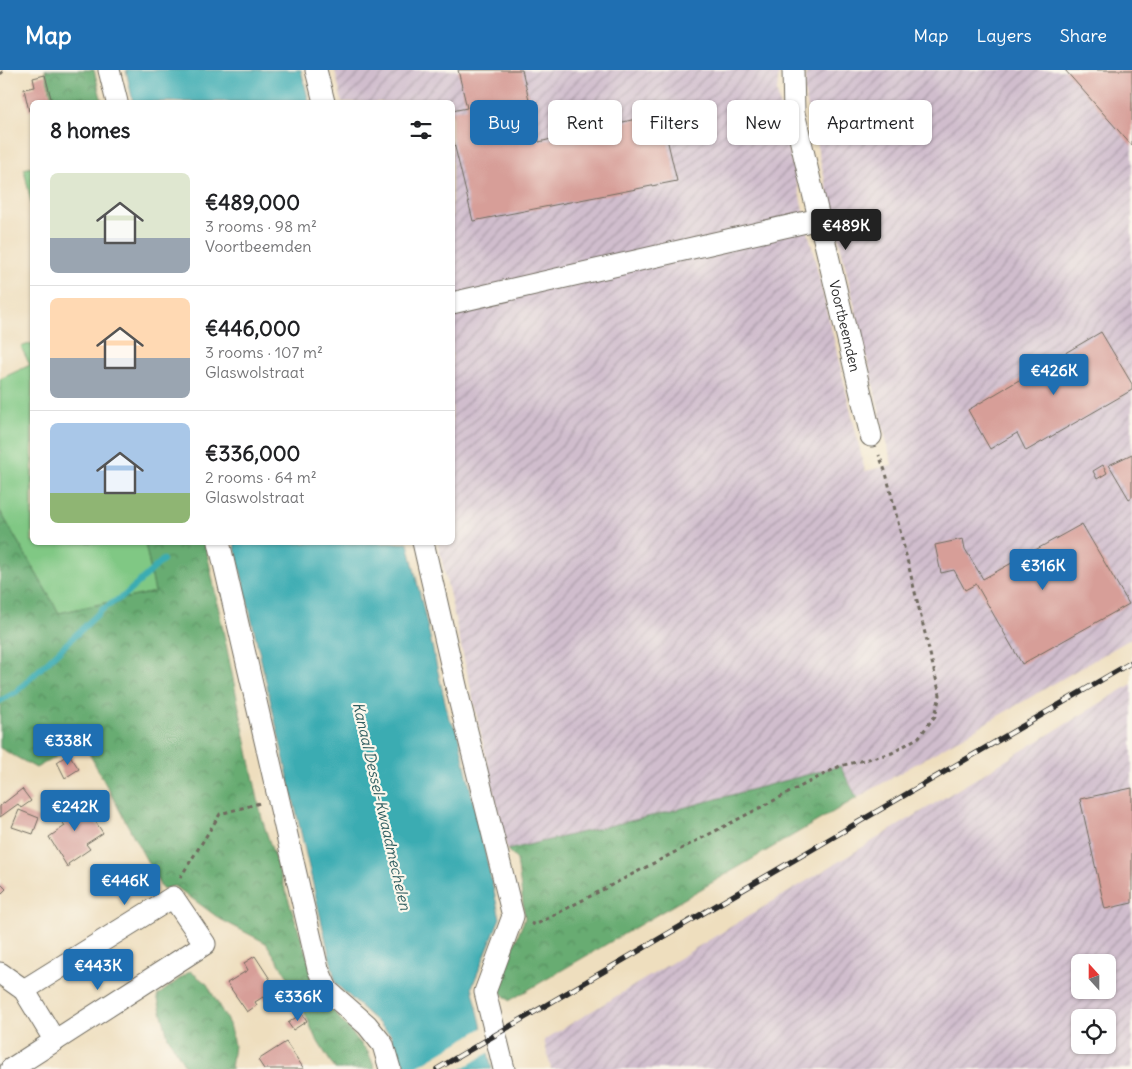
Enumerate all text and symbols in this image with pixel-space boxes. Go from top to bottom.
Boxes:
text: Map [25,20,72,50]
text: Map [913,24,948,47]
text: Layers [976,24,1032,47]
text: Share [1060,24,1107,47]
chip: Buy [470,100,538,145]
chip: Rent [548,100,622,145]
chip: Filters [632,100,717,145]
chip: New [727,100,799,145]
chip: Apartment [809,100,932,145]
icon: filters [407,116,435,144]
text: 8 homes [50,117,130,144]
text: €489,000 [205,189,300,216]
icon: home [90,193,150,253]
pin: €489K [811,208,881,251]
text: €489K [822,215,870,235]
text: 3 rooms · 98 m² [205,216,317,236]
text: Voortbeemden [205,236,312,256]
street label: Voortbeemden [825,279,864,374]
text: €446,000 [205,315,301,342]
icon: home [90,318,150,378]
text: 3 rooms · 107 m² [205,342,323,362]
pin: €426K [1019,354,1089,396]
text: €426K [1030,360,1078,380]
text: Glaswolstraat [205,362,304,382]
text: €336,000 [205,440,300,467]
icon: home [90,443,150,503]
text: 2 rooms · 64 m² [205,467,317,487]
text: Glaswolstraat [205,487,304,507]
pin: €316K [1008,548,1078,591]
text: €316K [1021,555,1065,575]
water label: Kanaal Dessel-Kwaadmechelen [349,700,415,912]
pin: €338K [33,724,103,766]
text: €338K [44,730,92,750]
pin: €242K [40,790,110,832]
text: €242K [52,796,98,816]
pin: €446K [90,864,160,906]
text: €446K [101,870,149,890]
pin: €443K [63,948,133,991]
north arrow [1071,954,1116,999]
map controls [1071,954,1116,1054]
text: €443K [74,955,122,975]
pin: €336K [263,980,333,1022]
text: €336K [274,986,322,1006]
button: locate [1071,1009,1116,1054]

